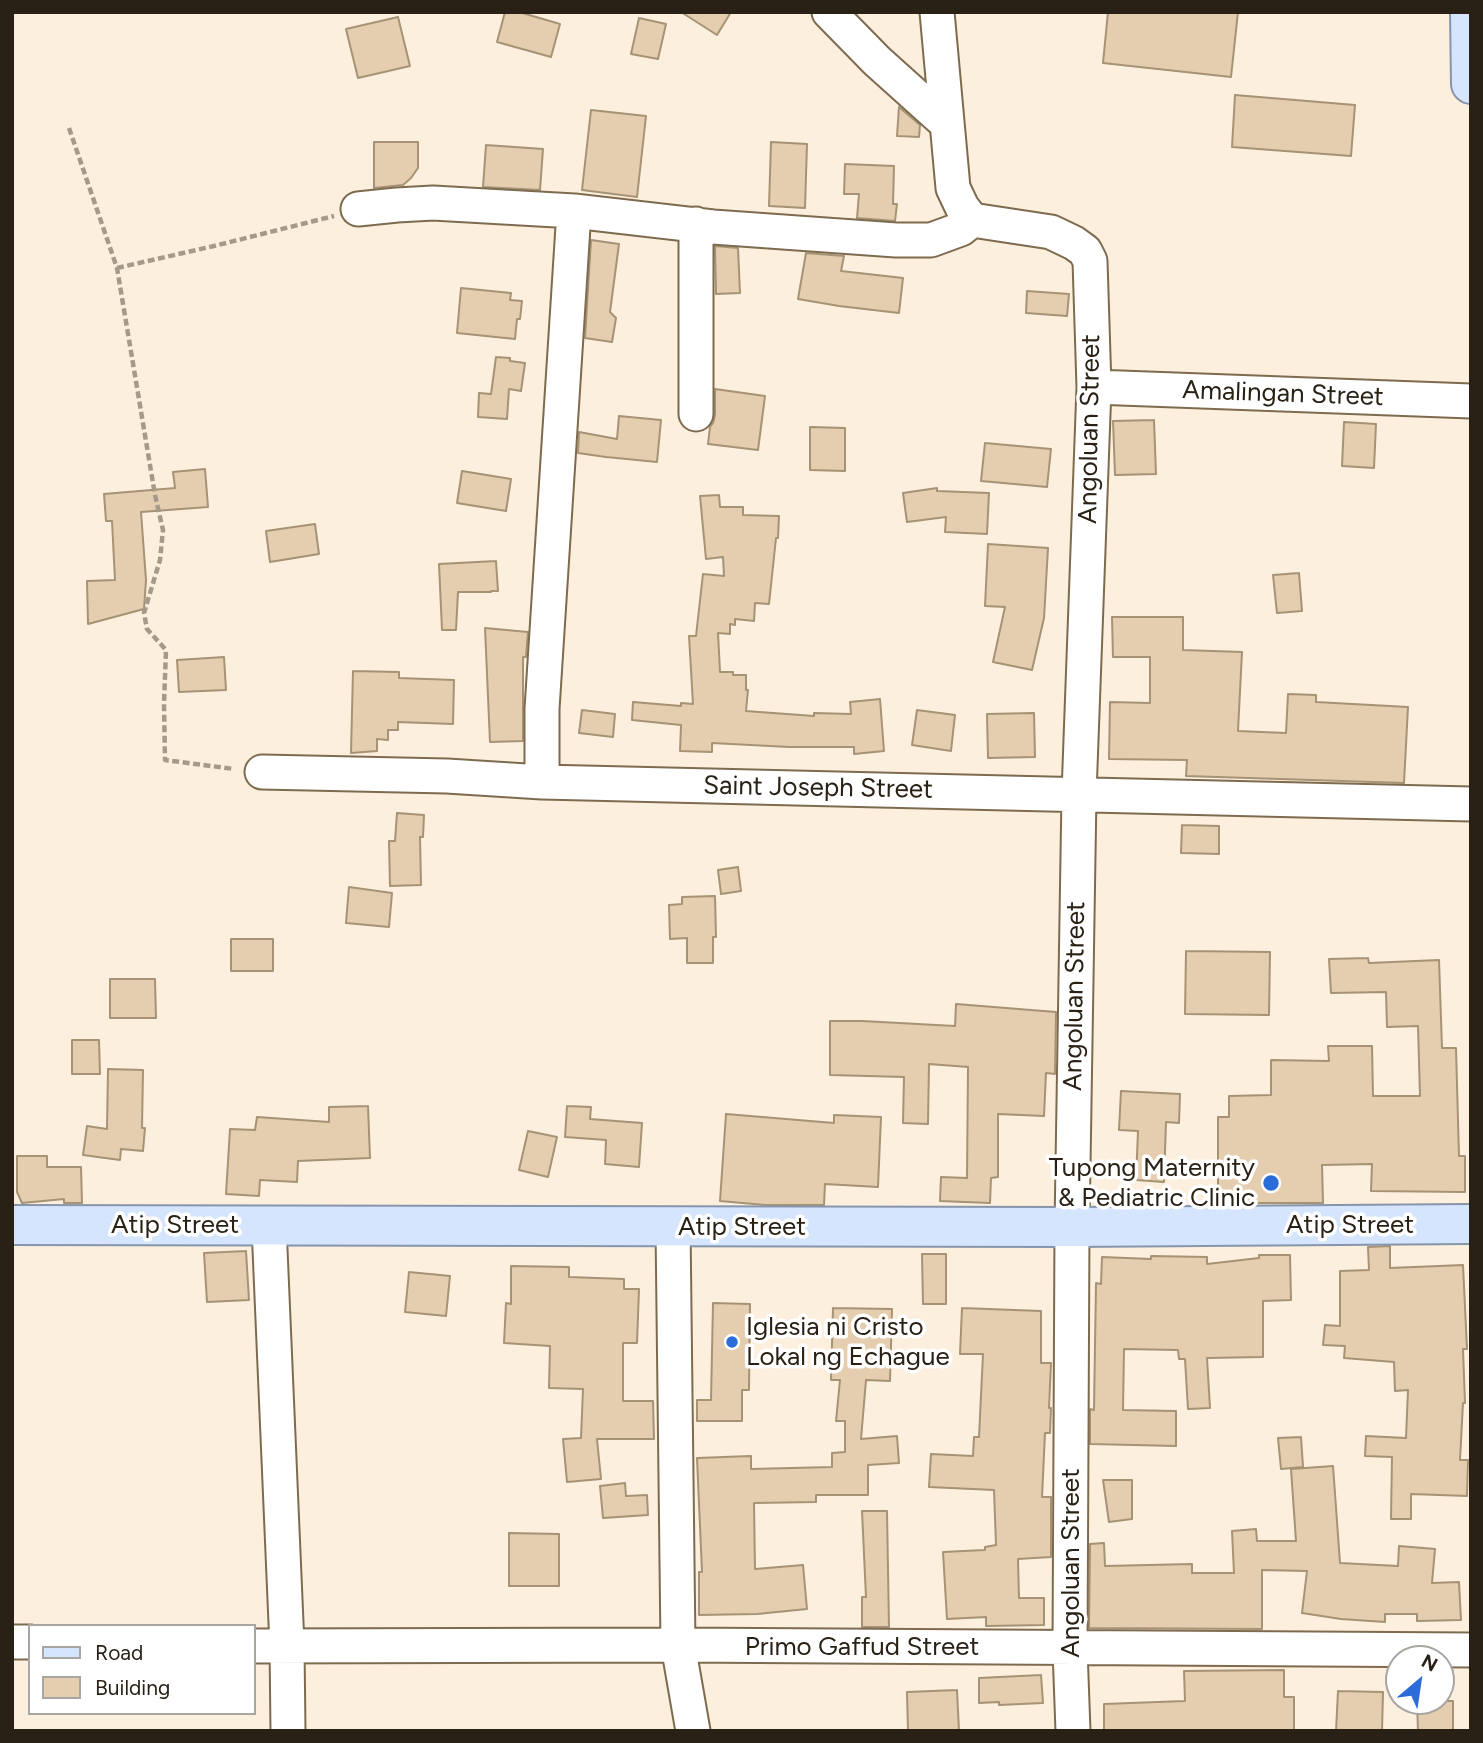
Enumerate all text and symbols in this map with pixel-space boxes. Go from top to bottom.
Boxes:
street label: Angoluan Street [1073,334,1107,524]
street label: Amalingan Street [1182,375,1384,413]
street label: Saint Joseph Street [703,770,933,806]
street label: Angoluan Street [1058,901,1092,1091]
place label: Tupong Maternity & Pediatric Clinic [1049,1152,1255,1214]
marker: Tupong Maternity & Pediatric Clinic [1261,1173,1281,1193]
street label: Atip Street [111,1209,239,1241]
street label: Atip Street [1286,1209,1414,1241]
street label: Atip Street [678,1211,806,1243]
place label: Iglesia ni Cristo Lokal ng Echague [746,1311,950,1372]
marker: Iglesia ni Cristo Lokal ng Echague [724,1334,740,1350]
street label: Angoluan Street [1055,1468,1087,1658]
legend [28,1624,256,1715]
street label: Primo Gaffud Street [745,1631,979,1663]
text: Road [95,1640,143,1665]
north arrow [1385,1645,1455,1715]
text: N [1417,1649,1441,1677]
text: Building [95,1675,170,1700]

